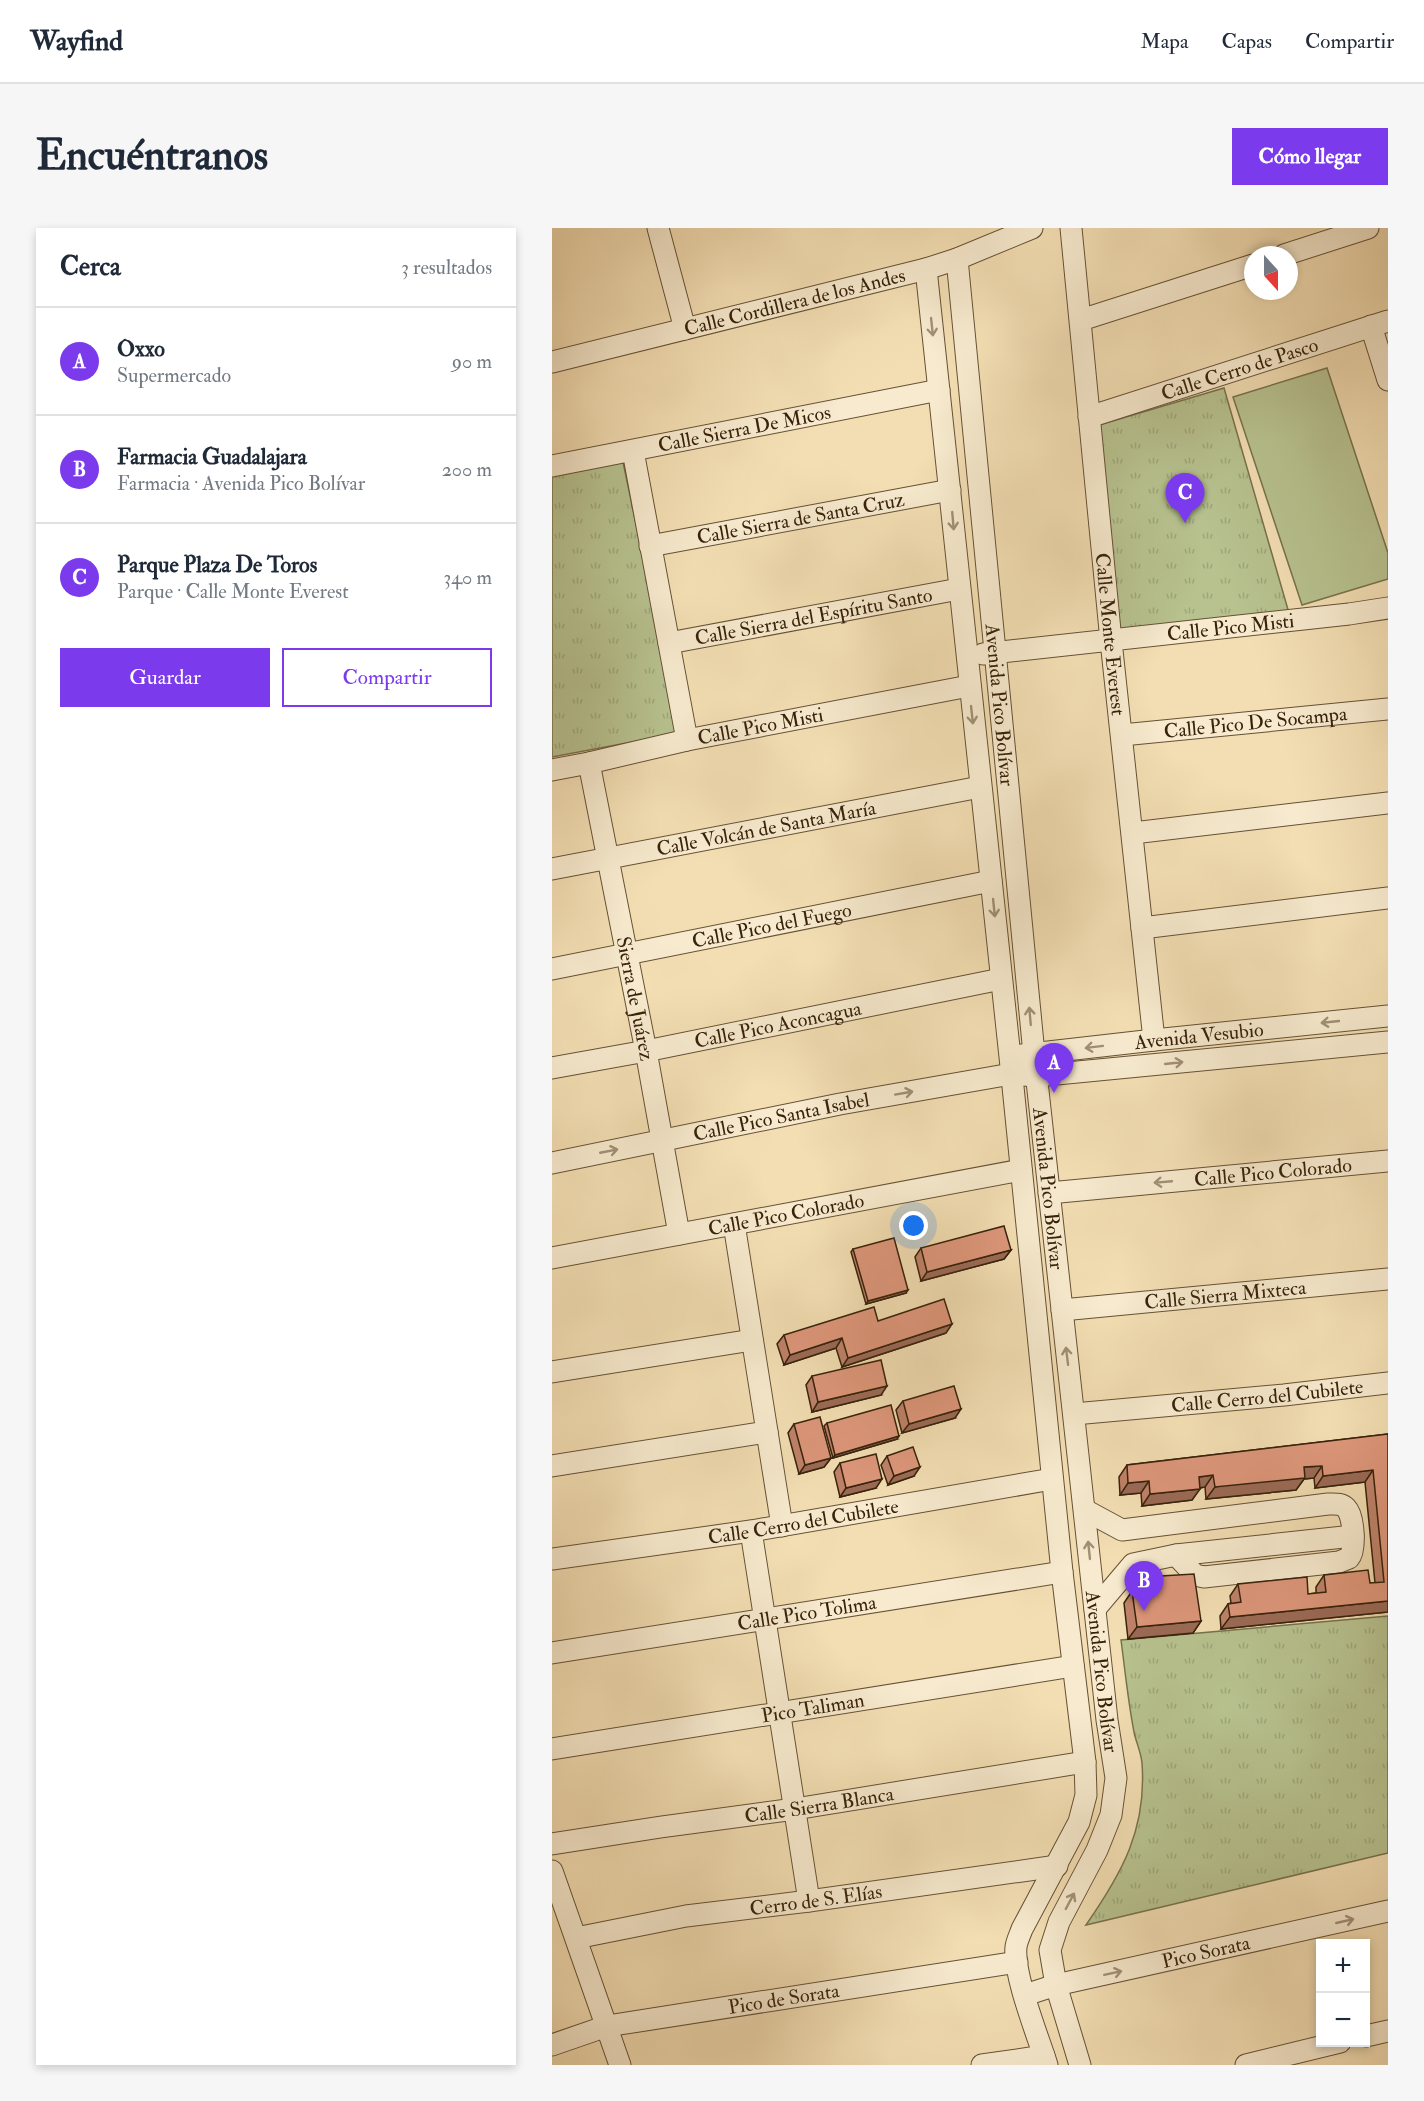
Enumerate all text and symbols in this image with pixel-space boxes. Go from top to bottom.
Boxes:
text: Wayfind [30,24,123,59]
text: Mapa [1141,28,1189,55]
text: Capas [1222,28,1272,55]
text: Compartir [1305,28,1394,55]
button: Cómo llegar [1232,128,1388,185]
text: Encuéntranos [36,130,268,182]
north arrow [1244,246,1298,300]
text: Cerca [60,251,121,283]
text: 3 resultados [401,255,492,280]
street label: Calle Cordillera de los Andes [682,263,908,342]
one-way arrow [927,316,938,336]
street label: Calle Cerro de Pasco [1158,332,1321,406]
text: Oxxo [117,335,165,363]
text: A [73,349,86,374]
text: 90 m [452,349,492,374]
text: Supermercado [117,363,231,388]
street label: Calle Sierra De Micos [656,400,833,458]
text: Farmacia Guadalajara [117,443,307,471]
text: B [73,457,86,482]
text: 200 m [442,457,492,482]
text: Farmacia · Avenida Pico Bolívar [117,471,365,496]
pin: C [1166,474,1204,523]
street label: Calle Sierra de Santa Cruz [695,487,907,550]
one-way arrow [948,510,959,530]
text: Parque Plaza De Toros [117,551,317,579]
street label: Calle Monte Everest [1090,552,1131,717]
text: C [72,565,87,590]
text: 340 m [444,565,492,590]
text: Parque · Calle Monte Everest [117,579,349,604]
street label: Calle Sierra del Espíritu Santo [693,582,934,651]
street label: Calle Pico Misti [1166,608,1295,647]
street label: Avenida Pico Bolívar [979,622,1020,788]
button: Guardar [60,648,270,707]
button: Compartir [282,648,492,707]
street label: Calle Pico De Socampa [1163,701,1349,744]
street label: Calle Pico Misti [695,702,825,751]
one-way arrow [967,704,978,724]
street label: Calle Volcán de Santa María [654,795,879,862]
street label: Calle Pico del Fuego [690,897,854,954]
one-way arrow [989,898,1000,918]
street label: Sierra de Juárez [611,934,660,1063]
street label: Calle Pico Aconcagua [692,995,864,1054]
one-way arrow [1024,1007,1035,1026]
street label: Avenida Vesubio [1132,1017,1265,1055]
one-way arrow [1320,1017,1340,1028]
one-way arrow [1085,1041,1105,1052]
pin: A [1034,1044,1074,1093]
one-way arrow [1164,1057,1184,1068]
street label: Calle Pico Santa Isabel [691,1087,871,1147]
one-way arrow [893,1087,913,1098]
street label: Avenida Pico Bolívar [1027,1105,1070,1271]
one-way arrow [599,1145,619,1156]
street label: Calle Pico Colorado [1193,1152,1353,1192]
one-way arrow [1153,1177,1173,1188]
street label: Calle Pico Colorado [706,1188,866,1241]
your location [899,1211,928,1240]
street label: Calle Sierra Mixteca [1143,1275,1308,1315]
one-way arrow [1062,1347,1073,1366]
street label: Calle Cerro del Cubilete [1170,1374,1365,1418]
street label: Calle Cerro del Cubilete [706,1494,901,1550]
one-way arrow [1083,1540,1094,1560]
pin: B [1124,1562,1164,1611]
street label: Avenida Pico Bolívar [1080,1588,1124,1755]
street label: Calle Pico Tolima [736,1590,879,1636]
street label: Pico Taliman [759,1687,866,1728]
street label: Calle Sierra Blanca [743,1781,896,1829]
street label: Cerro de S. Elías [748,1879,884,1921]
one-way arrow [1065,1893,1076,1911]
one-way arrow [1335,1915,1354,1927]
street label: Pico Sorata [1159,1930,1253,1974]
map controls [1316,1939,1370,2047]
button: + [1316,1939,1370,1993]
one-way arrow [1104,1966,1123,1978]
street label: Pico de Sorata [726,1978,842,2020]
button: − [1316,1993,1370,2047]

